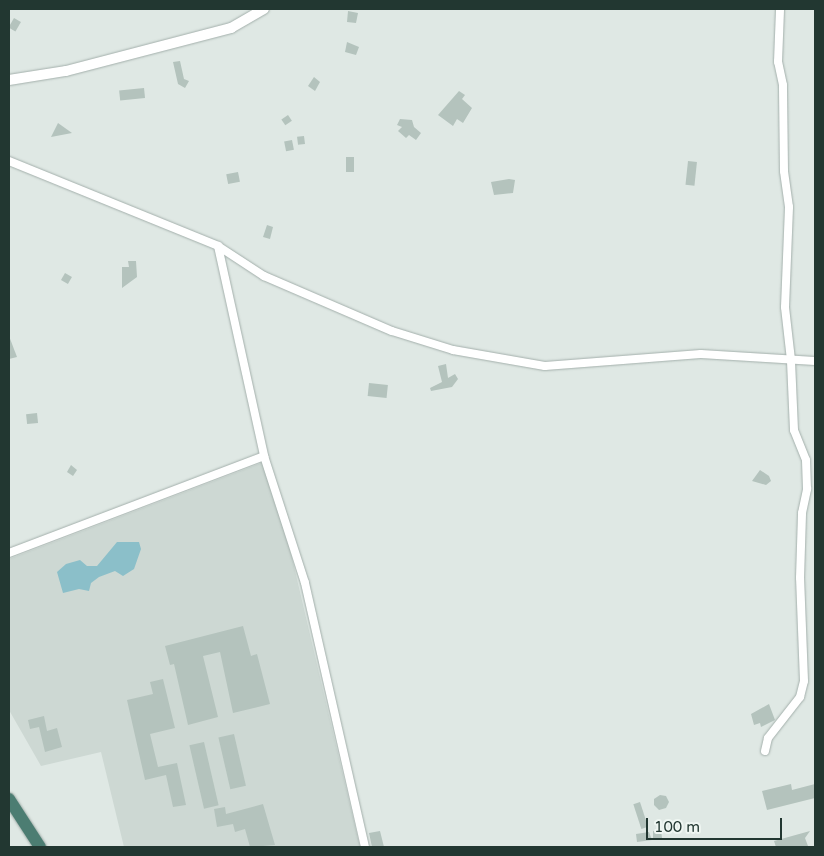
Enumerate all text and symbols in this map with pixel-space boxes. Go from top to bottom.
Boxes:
scale bar [649,808,785,840]
text: 100 m [654,818,700,836]

